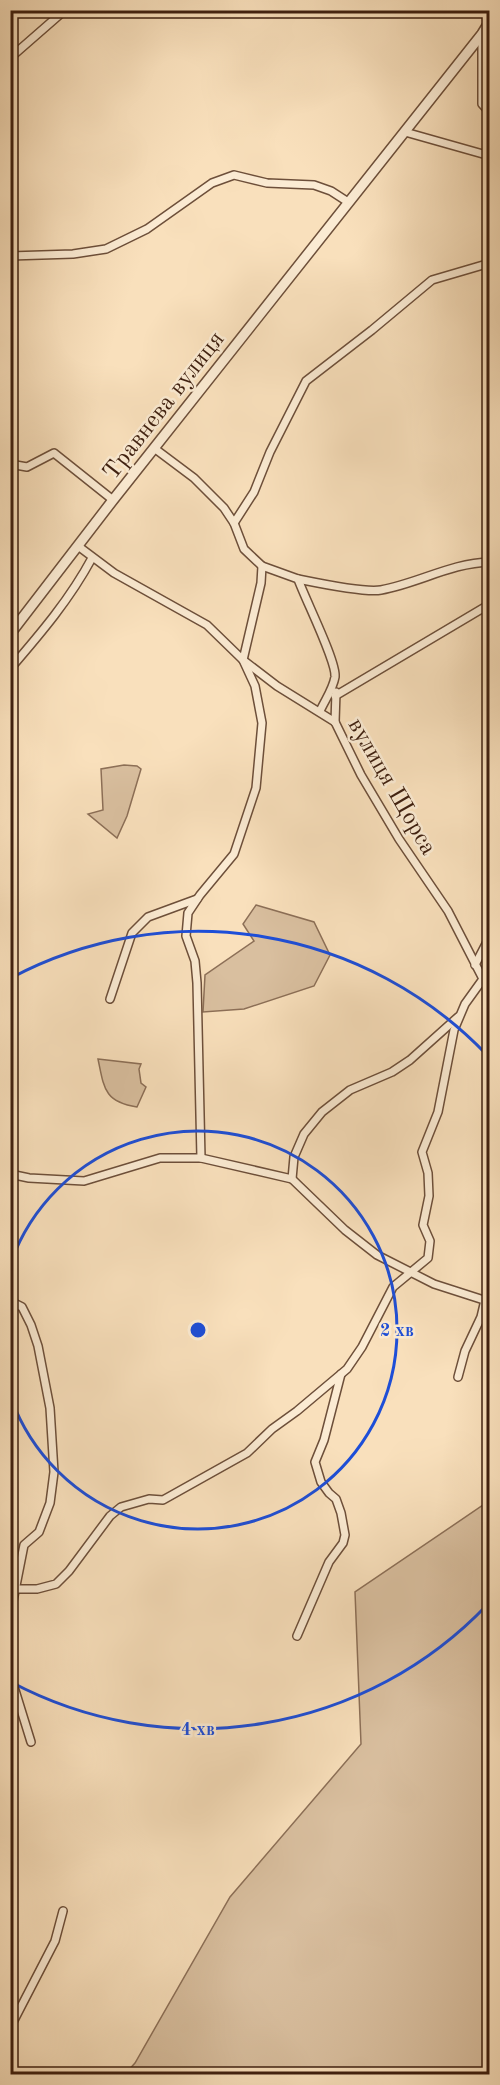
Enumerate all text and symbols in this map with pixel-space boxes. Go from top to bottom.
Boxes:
street label: Травнева вулиця [99,328,230,485]
street label: вулиця Щорса [342,714,440,860]
centre of rings [188,1320,208,1340]
text: 2 хв [380,1322,414,1340]
text: 4 хв [181,1721,215,1739]

